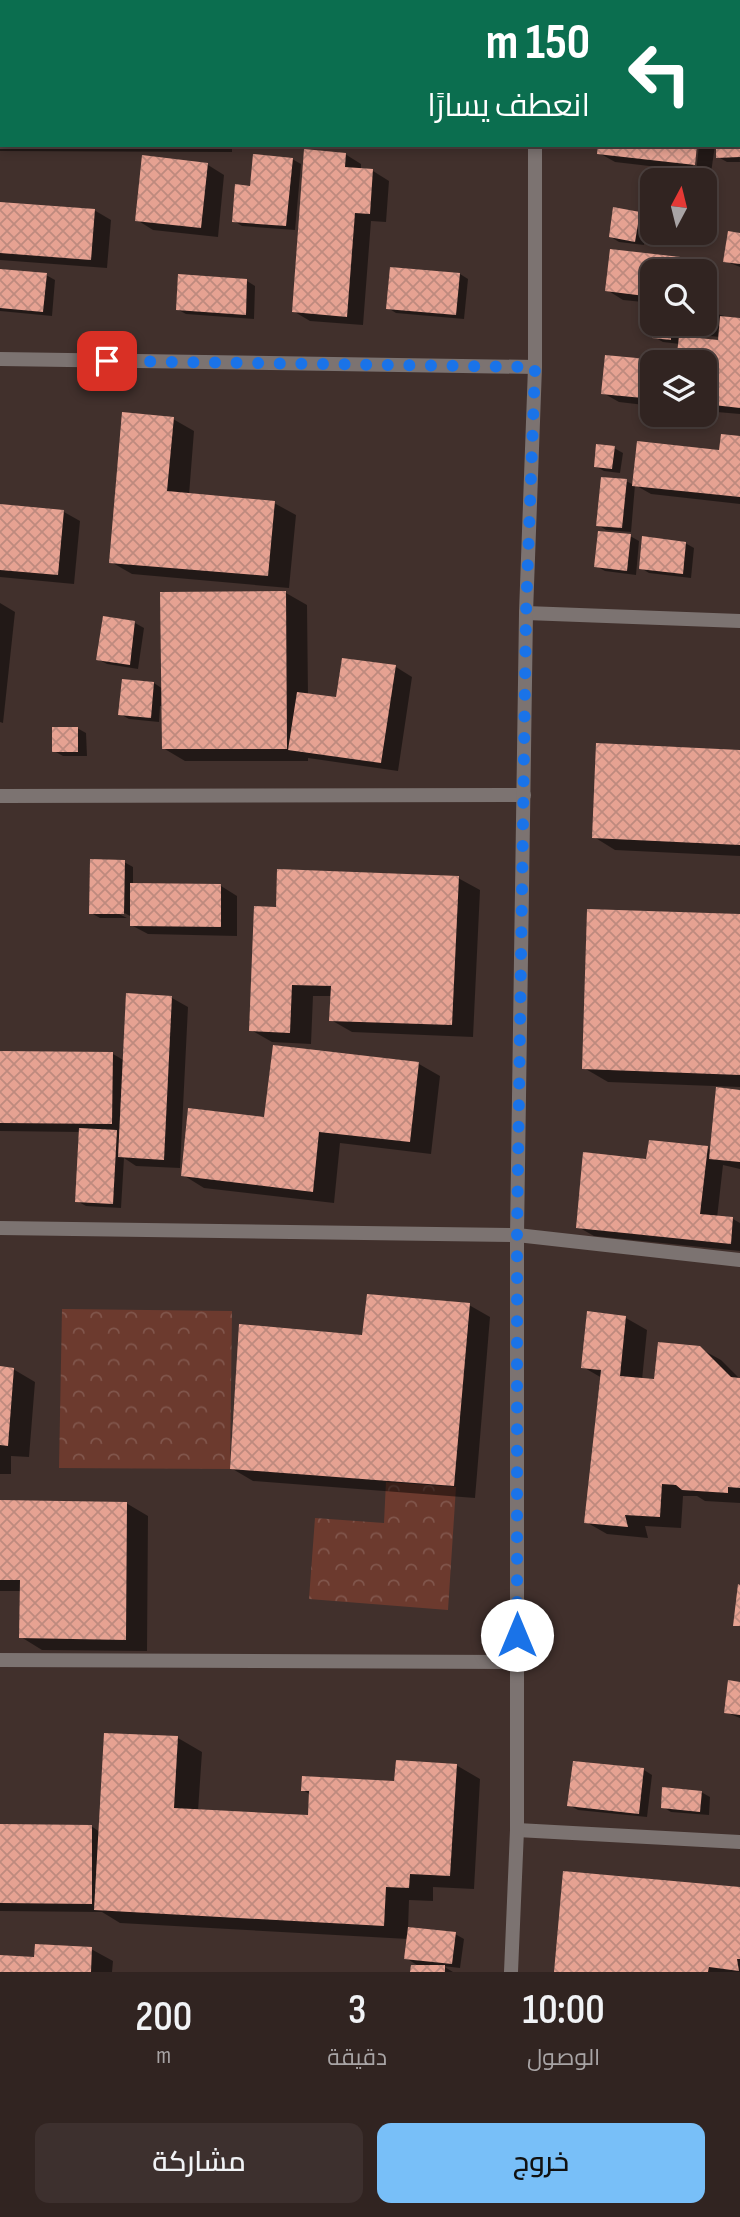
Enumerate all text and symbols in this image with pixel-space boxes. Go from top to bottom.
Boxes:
text: 150 m [486,14,590,73]
icon: left [614,28,705,119]
text: انعطف يسارًا [427,87,590,126]
north arrow [640,168,718,245]
map controls [640,168,717,427]
button: search [640,259,717,336]
pin [77,331,137,391]
icon: arrive [88,342,126,380]
button: layers [640,350,717,427]
position arrow [480,1598,554,1672]
text: 3 [348,1985,366,2036]
text: 10:00 [522,1985,605,2036]
text: 200 [135,1992,192,2043]
text: m [156,2042,171,2070]
text: دقيقة [327,2044,387,2072]
text: الوصول [527,2044,600,2072]
button: مشاركة [35,2123,363,2203]
button: خروج [377,2123,705,2203]

